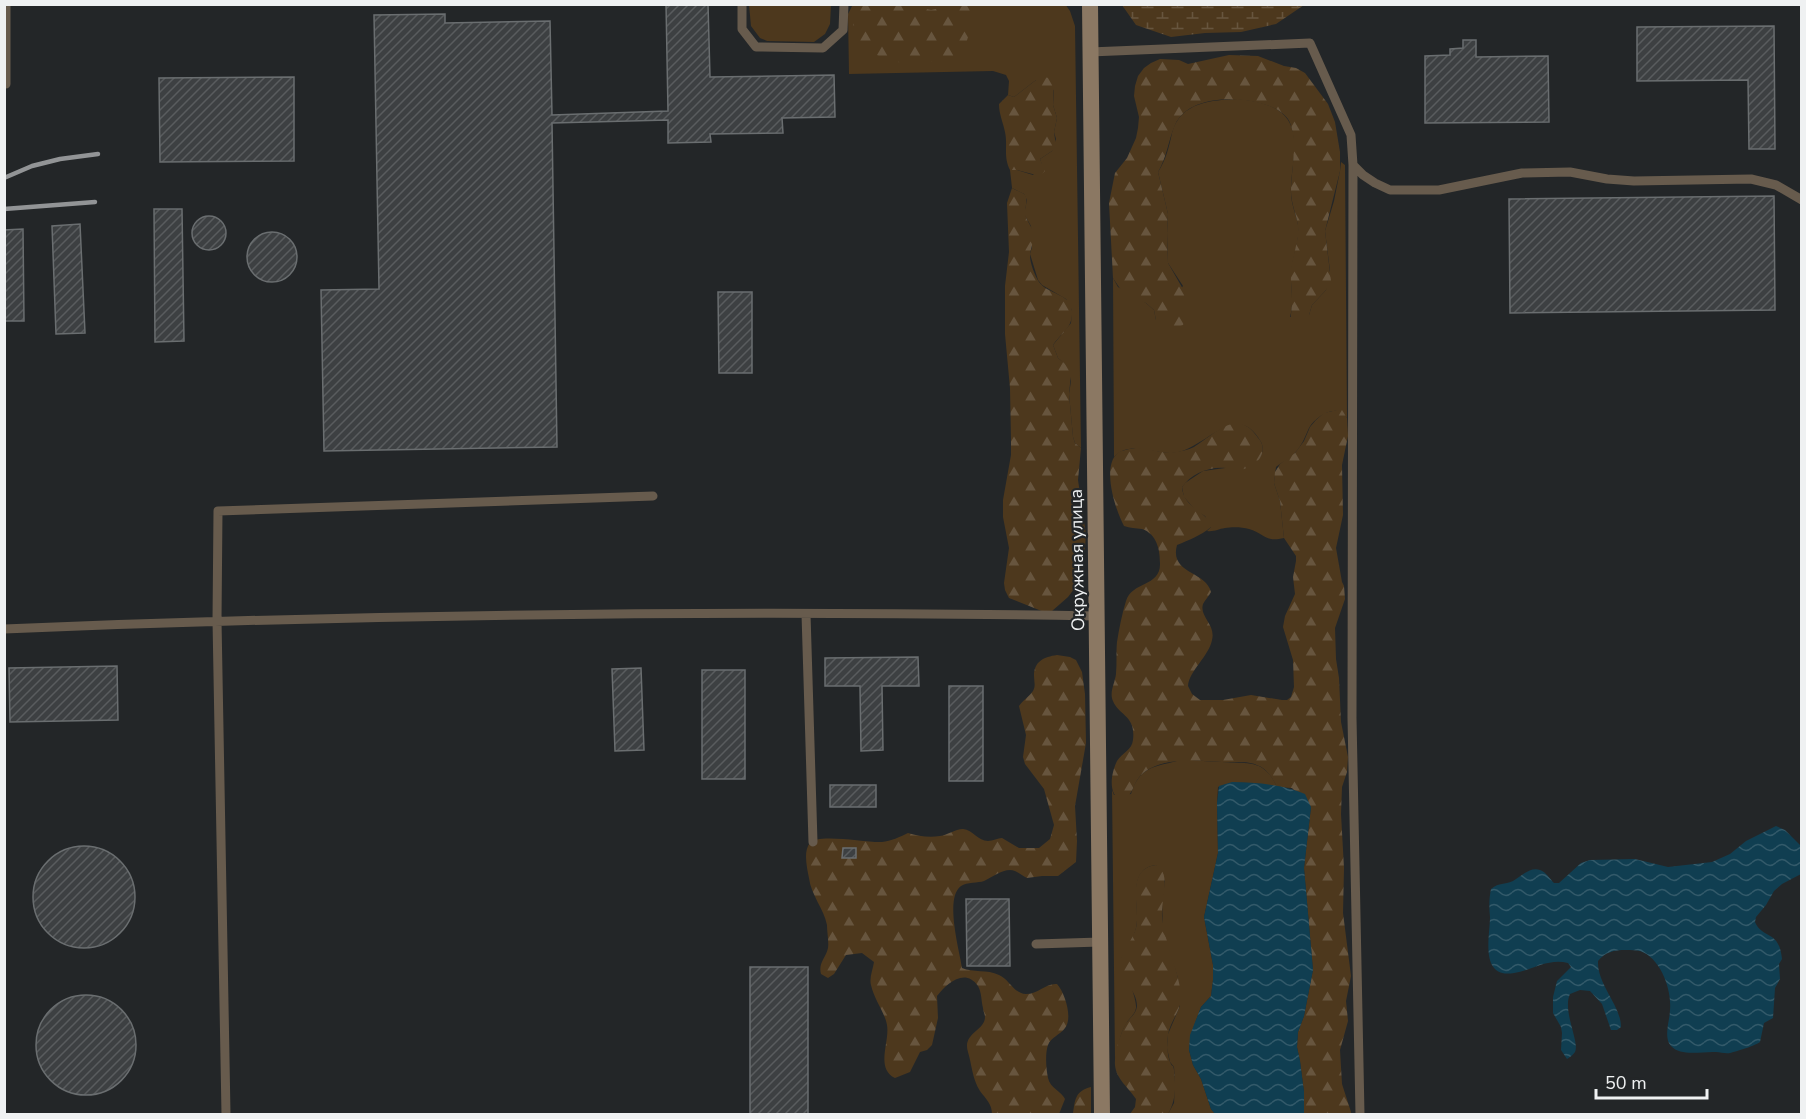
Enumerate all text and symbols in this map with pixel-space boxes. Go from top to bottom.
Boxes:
street label: Окружная улица [1064,489,1090,631]
scale bar [1596,1062,1707,1100]
text: 50 m [1605,1071,1647,1095]

